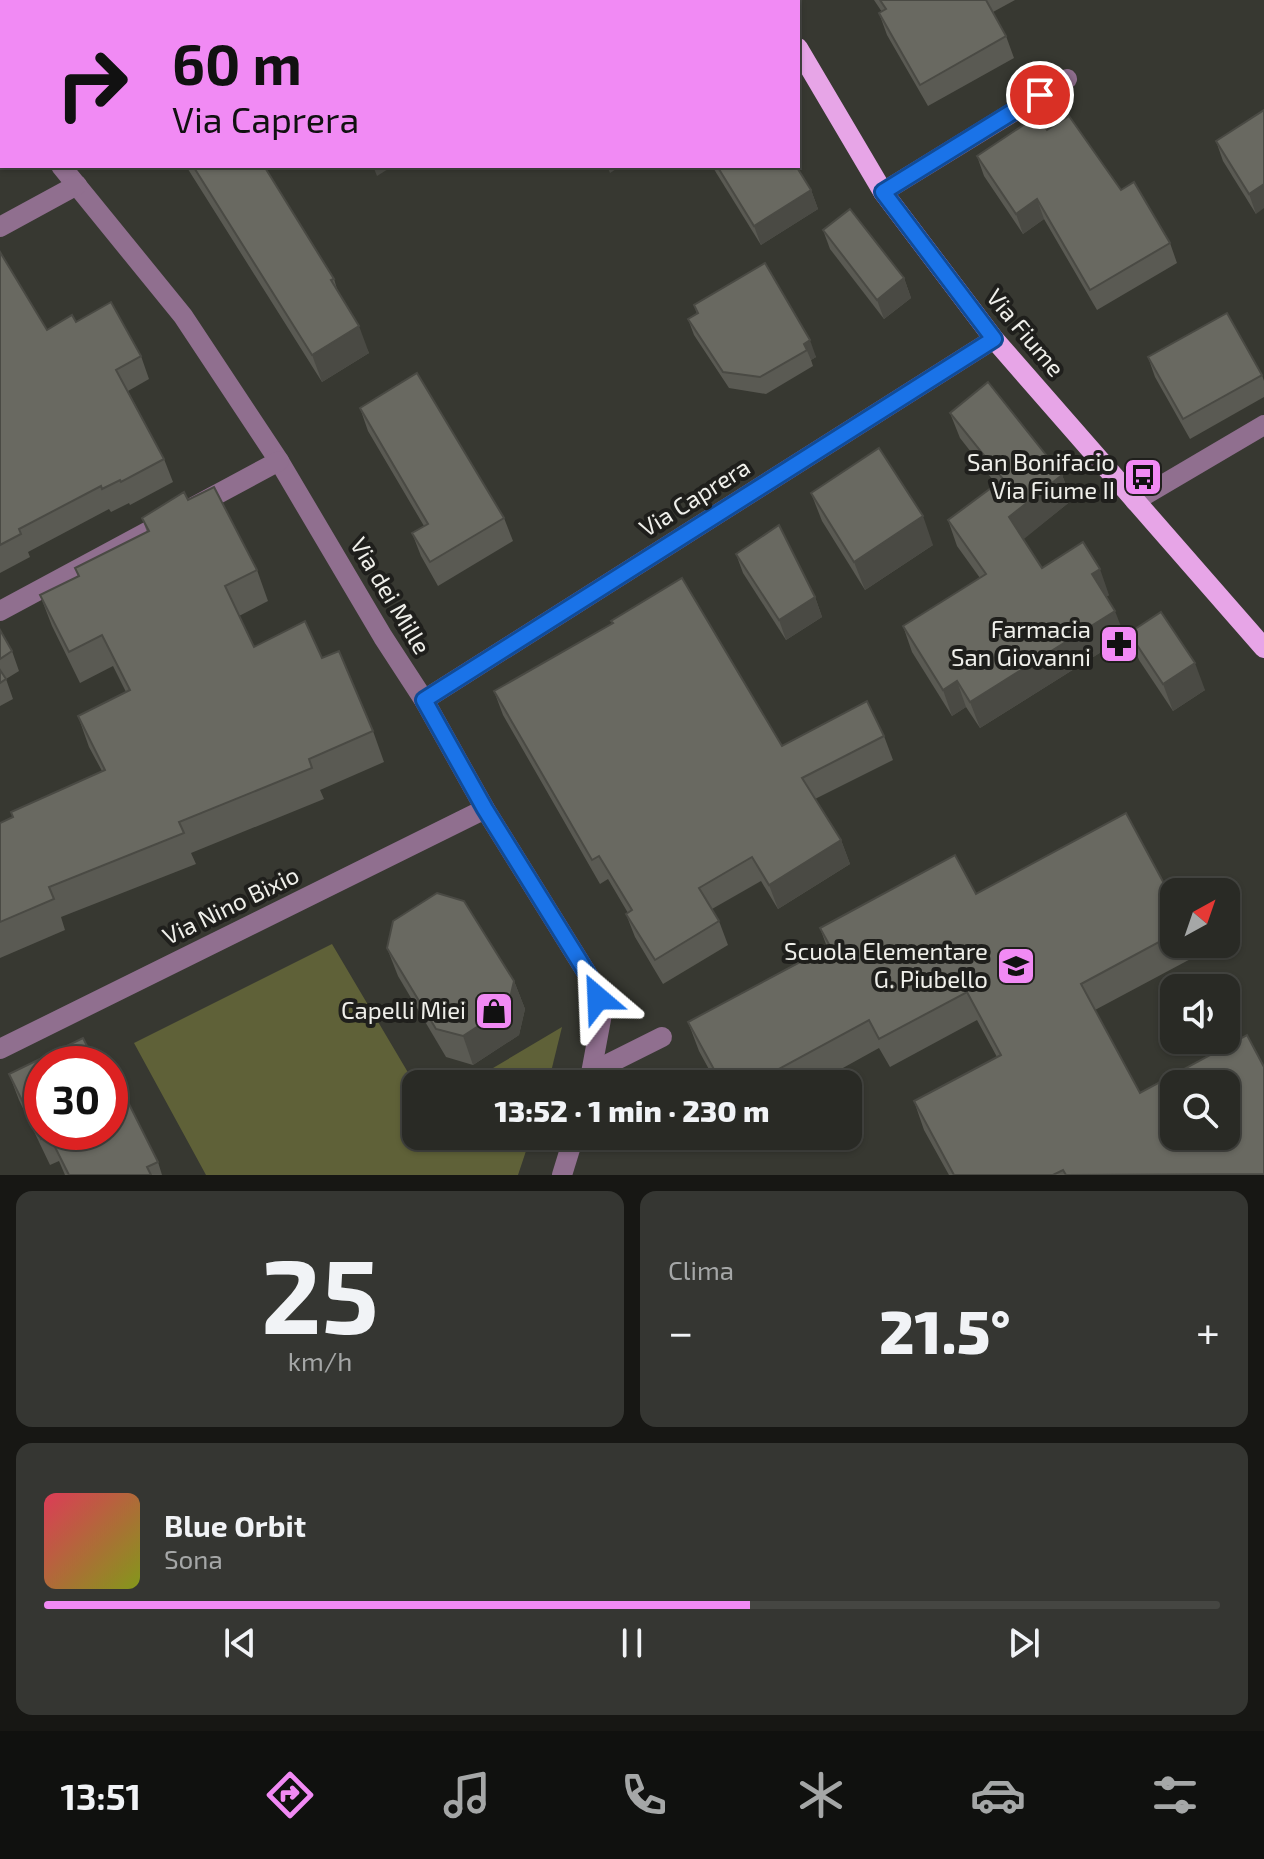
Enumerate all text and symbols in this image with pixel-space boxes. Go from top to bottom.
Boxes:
text: 60 m [172,29,302,96]
icon: right [40,32,144,136]
pin [1006,61,1074,129]
icon: arrive [1018,73,1062,117]
text: Via Caprera [172,97,359,140]
street label: Via Fiume [981,282,1071,382]
place label: San Bonifacio Via Fiume II [967,447,1115,504]
street label: Via Caprera [634,451,755,542]
bus stop icon: San Bonifacio Via Fiume II [1122,456,1164,498]
street label: Via dei Mille [345,532,437,659]
place label: Farmacia San Giovanni [951,614,1091,671]
pharmacy icon: Farmacia San Giovanni [1098,623,1140,665]
street label: Via Nino Bixio [157,859,303,950]
north arrow [1160,878,1240,958]
map controls [1160,878,1240,1150]
place label: Scuola Elementare G. Piubello [784,936,988,993]
school or university icon: Scuola Elementare G. Piubello [995,945,1037,987]
position arrow [556,956,640,1040]
button: sound [1160,974,1240,1054]
shop icon: Capelli Miei [473,990,515,1032]
place label: Capelli Miei [341,995,466,1024]
speed limit sign: 30 [24,1046,128,1150]
button: search [1160,1070,1240,1150]
text: 13:52 · 1 min · 230 m [494,1092,770,1128]
text: 25 [261,1230,379,1355]
text: Clima [668,1254,734,1285]
text: 21.5° [879,1294,1010,1366]
text: − [668,1304,694,1357]
text: + [1196,1304,1220,1357]
text: km/h [288,1345,352,1376]
text: Blue Orbit [164,1507,306,1543]
text: Sona [164,1543,223,1574]
icon: previous [218,1621,262,1665]
icon: pause [610,1621,654,1665]
icon: next [1002,1621,1046,1665]
icon: directions [262,1767,318,1823]
icon: music [439,1767,495,1823]
icon: phone [616,1767,672,1823]
icon: climate [793,1767,849,1823]
icon: car [970,1767,1026,1823]
icon: filters [1147,1767,1203,1823]
text: 13:51 [61,1774,141,1817]

